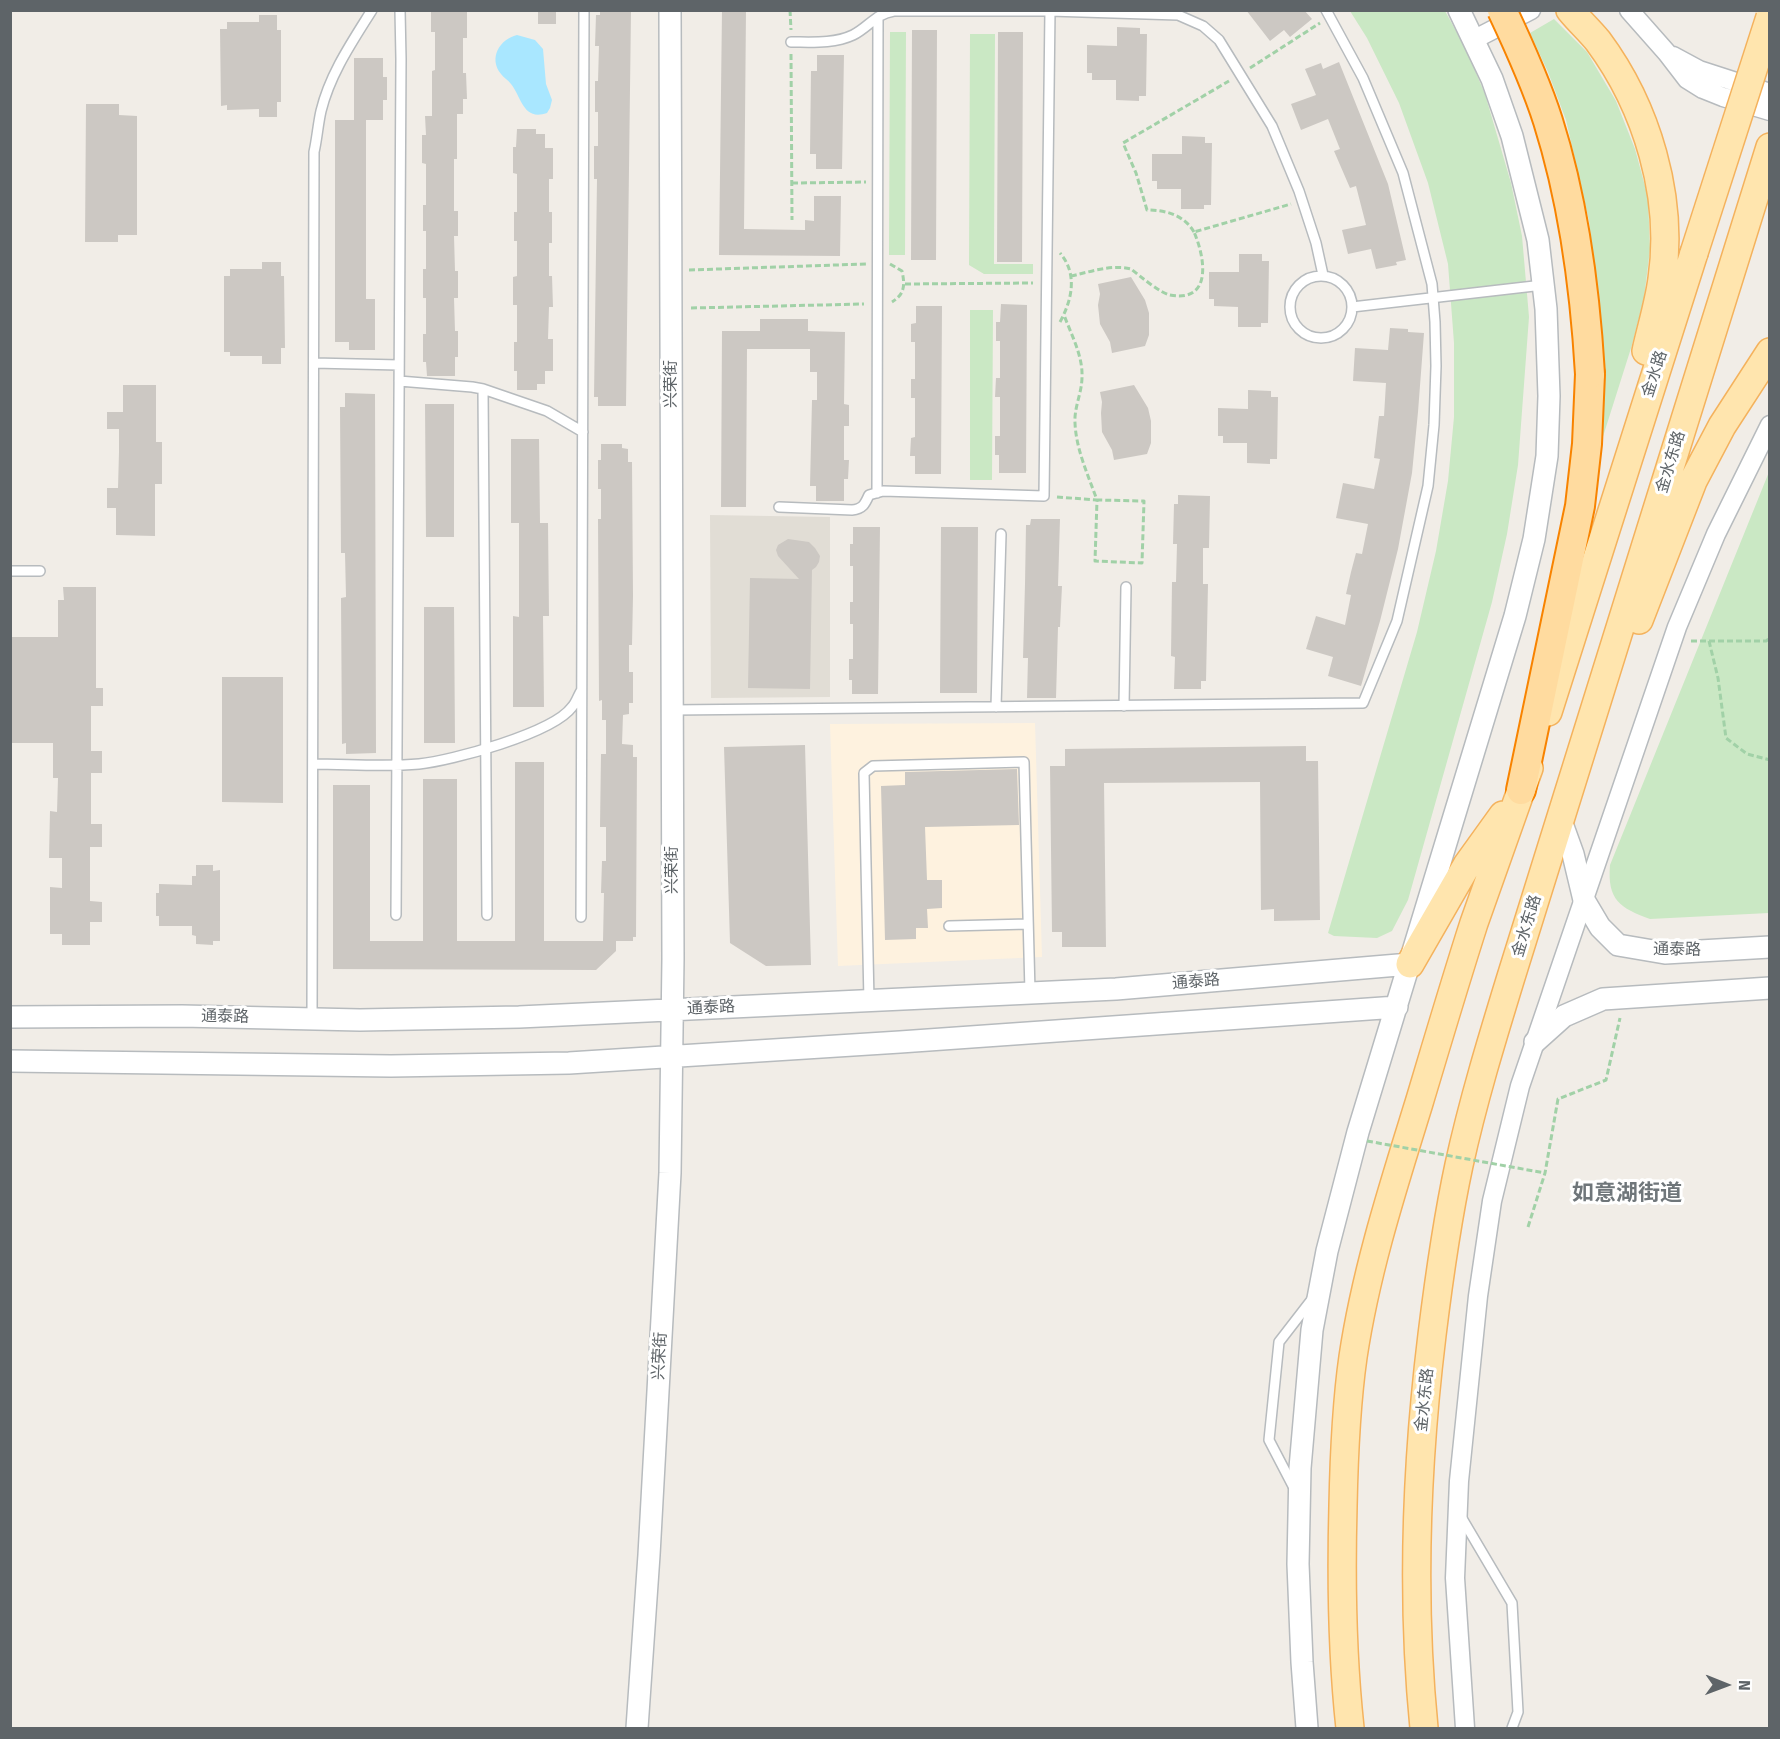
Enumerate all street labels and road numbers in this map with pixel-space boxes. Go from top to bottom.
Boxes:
street label: 金水路 [1638,348,1672,400]
street label: 兴荣街 [662,360,682,408]
street label: 金水东路 [1652,429,1690,495]
street label: 兴荣街 [663,846,683,894]
street label: 金水东路 [1508,893,1546,959]
street label: 通泰路 [1653,940,1701,960]
street label: 通泰路 [1171,970,1221,994]
street label: 通泰路 [687,997,735,1019]
street label: 通泰路 [201,1007,249,1027]
street label: 兴荣街 [649,1332,671,1380]
street label: 金水东路 [1412,1367,1438,1433]

